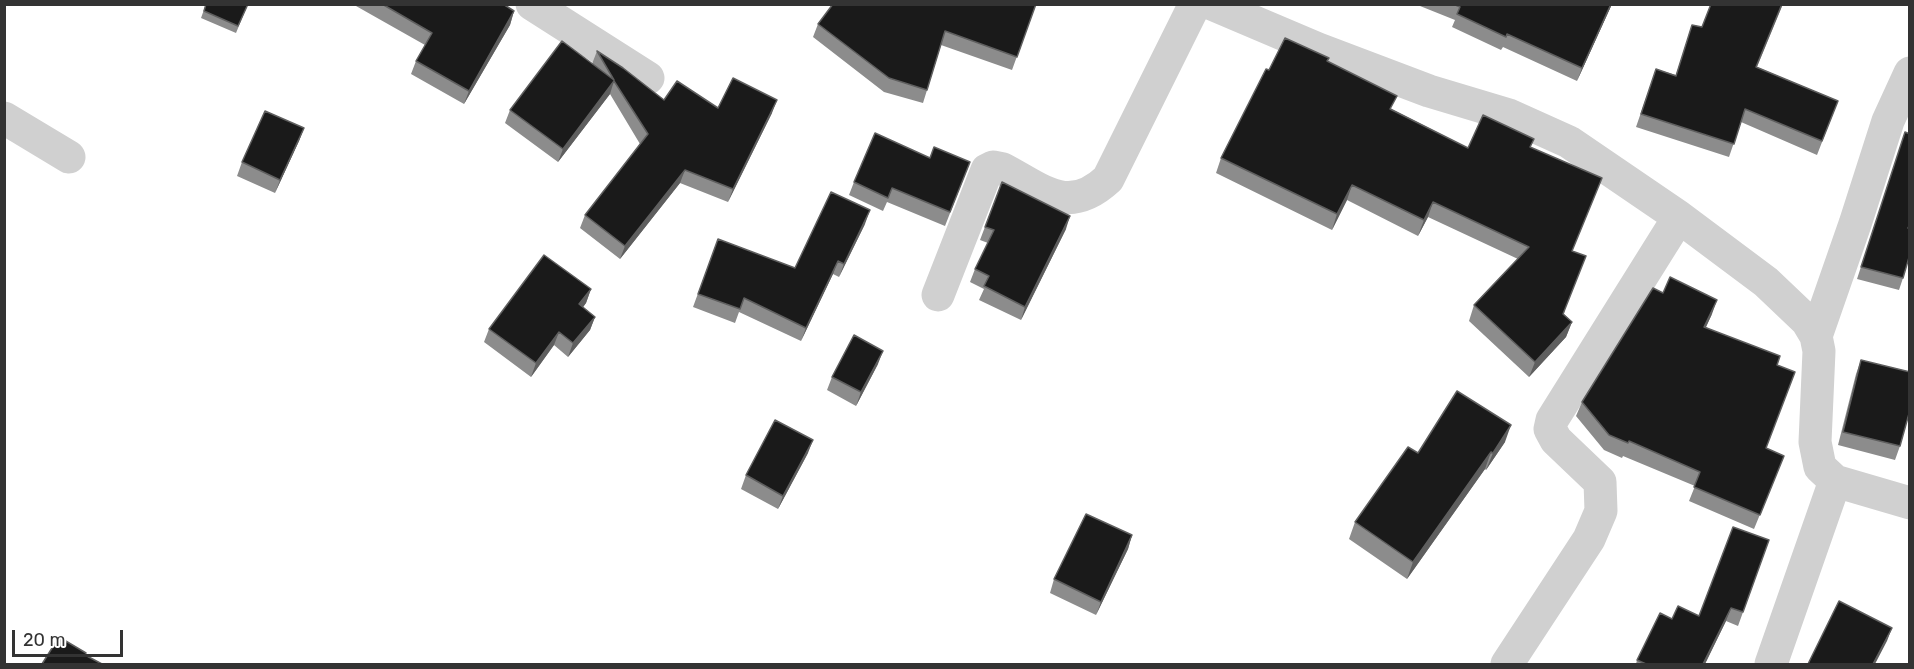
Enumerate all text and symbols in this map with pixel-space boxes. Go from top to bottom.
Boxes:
scale bar [15,618,126,656]
text: 20 m [23,629,65,651]

